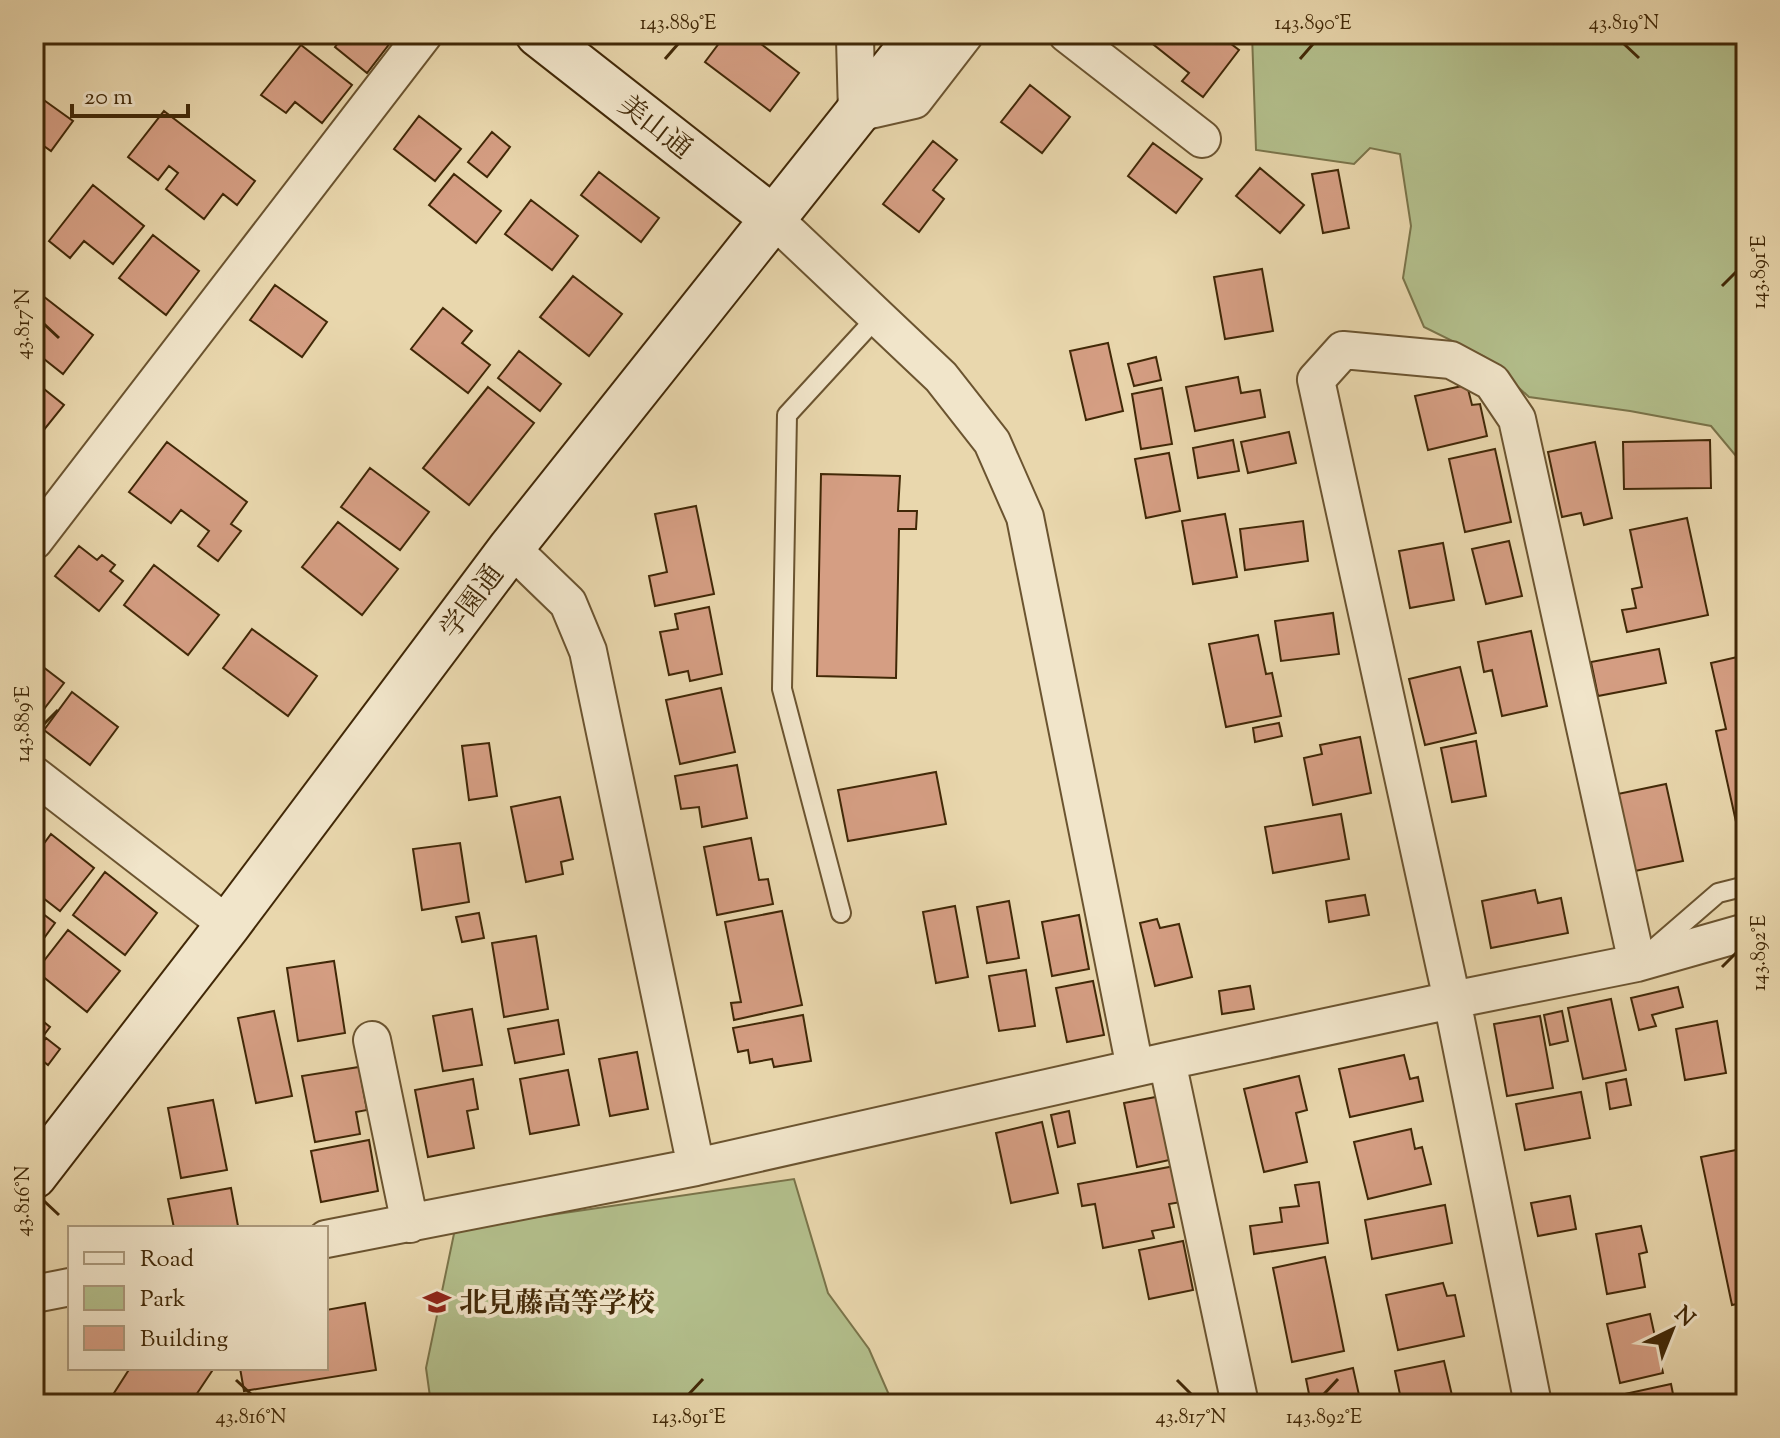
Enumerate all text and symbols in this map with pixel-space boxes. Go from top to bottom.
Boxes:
text: 143.889°E [640,10,716,39]
text: 143.890°E [1274,10,1352,39]
text: 43.819°N [1589,10,1659,39]
scale bar [72,68,188,118]
text: 20 m [84,81,133,115]
street label: 美山通 [609,87,700,170]
text: 143.891°E [1746,235,1775,309]
text: 43.817°N [10,288,39,360]
street label: 学園通 [432,557,515,648]
text: 143.889°E [10,686,39,762]
text: 143.892°E [1746,915,1775,991]
text: 43.816°N [10,1165,39,1237]
legend [68,1226,328,1370]
text: Road [140,1243,194,1277]
text: Park [140,1283,186,1317]
place label: 北見藤高等学校 [459,1285,655,1325]
school or university icon: 北見藤高等学校 [422,1287,452,1317]
north arrow [1632,1290,1712,1370]
text: N [1666,1300,1701,1336]
text: Building [140,1323,229,1357]
text: 43.816°N [215,1404,287,1433]
text: 143.891°E [652,1404,726,1433]
text: 43.817°N [1155,1404,1227,1433]
text: 143.892°E [1286,1404,1362,1433]

